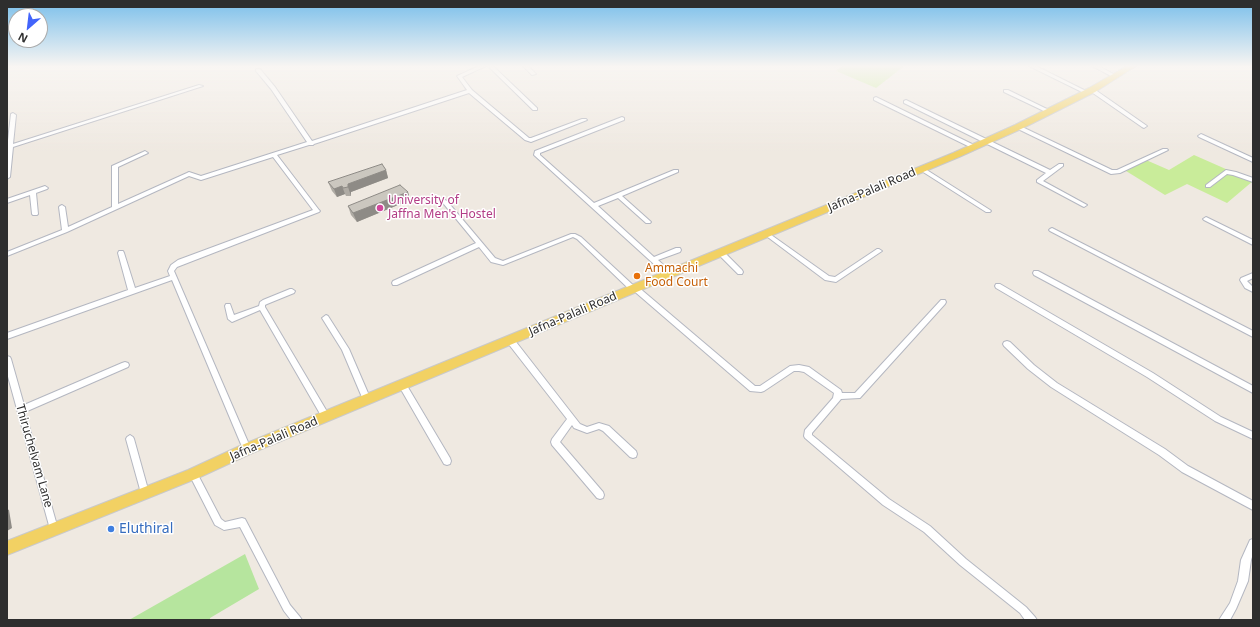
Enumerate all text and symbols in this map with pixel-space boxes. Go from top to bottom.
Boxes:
north arrow [8,8,48,48]
text: N [15,29,30,47]
street label: Jafna-Palali Road [826,165,918,215]
place label: University of Jaffna Men's Hostel [388,194,496,222]
marker: University of Jaffna Men's Hostel [375,203,385,213]
place label: Ammachi Food Court [645,262,708,290]
marker: Ammachi Food Court [632,271,642,281]
street label: Jafna-Palali Road [527,289,619,339]
street label: Thiruchelvam Lane [12,403,56,509]
street label: Jafna-Palali Road [228,414,320,464]
place label: Eluthiral [119,521,173,537]
marker: Eluthiral [106,524,116,534]

